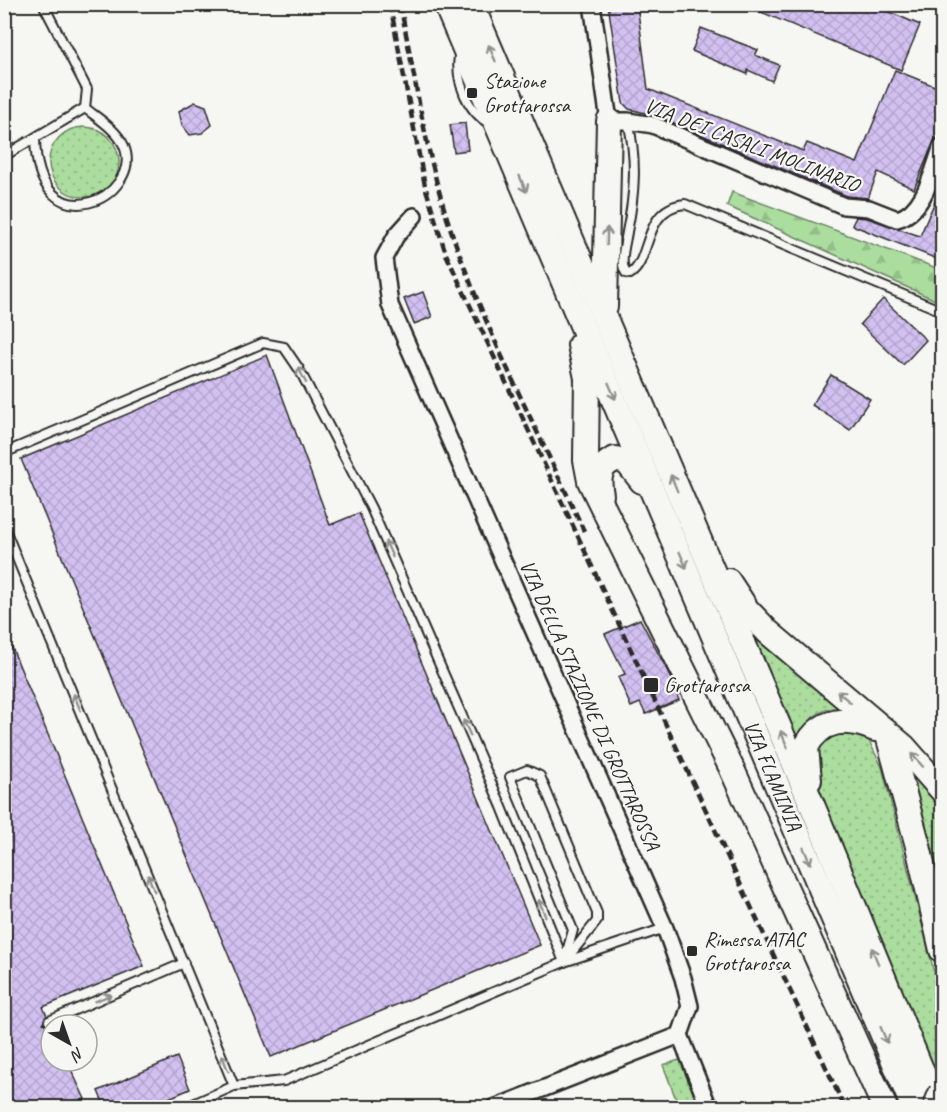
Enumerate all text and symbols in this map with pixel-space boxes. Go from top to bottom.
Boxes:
one-way arrow [486,44,497,62]
place label: Stazione Grottarossa [484,68,572,118]
marker: Stazione Grottarossa [465,86,479,100]
street label: VIA DEI CASALI MOLINARIO [641,92,865,199]
one-way arrow [518,174,529,192]
one-way arrow [601,226,613,246]
one-way arrow [296,366,307,384]
one-way arrow [607,381,618,399]
one-way arrow [668,474,679,492]
one-way arrow [383,540,394,559]
one-way arrow [678,550,689,568]
street label: VIA DELLA STAZIONE DI GROTTAROSSA [514,556,666,855]
place label: Grottarossa [664,672,752,698]
marker: Grottarossa [642,676,660,694]
one-way arrow [836,690,851,704]
one-way arrow [71,694,82,712]
street label: VIA FLAMINIA [738,716,808,835]
one-way arrow [461,719,472,737]
one-way arrow [778,730,789,749]
one-way arrow [910,753,924,768]
one-way arrow [802,846,813,864]
one-way arrow [145,874,156,892]
one-way arrow [536,899,547,918]
place label: Rimessa ATAC Grottarossa [704,926,807,976]
marker: Rimessa ATAC Grottarossa [685,944,699,958]
one-way arrow [869,948,880,966]
one-way arrow [93,992,111,1003]
north arrow [39,1013,99,1073]
one-way arrow [878,1026,890,1044]
text: N [65,1043,88,1067]
one-way arrow [219,1054,230,1073]

